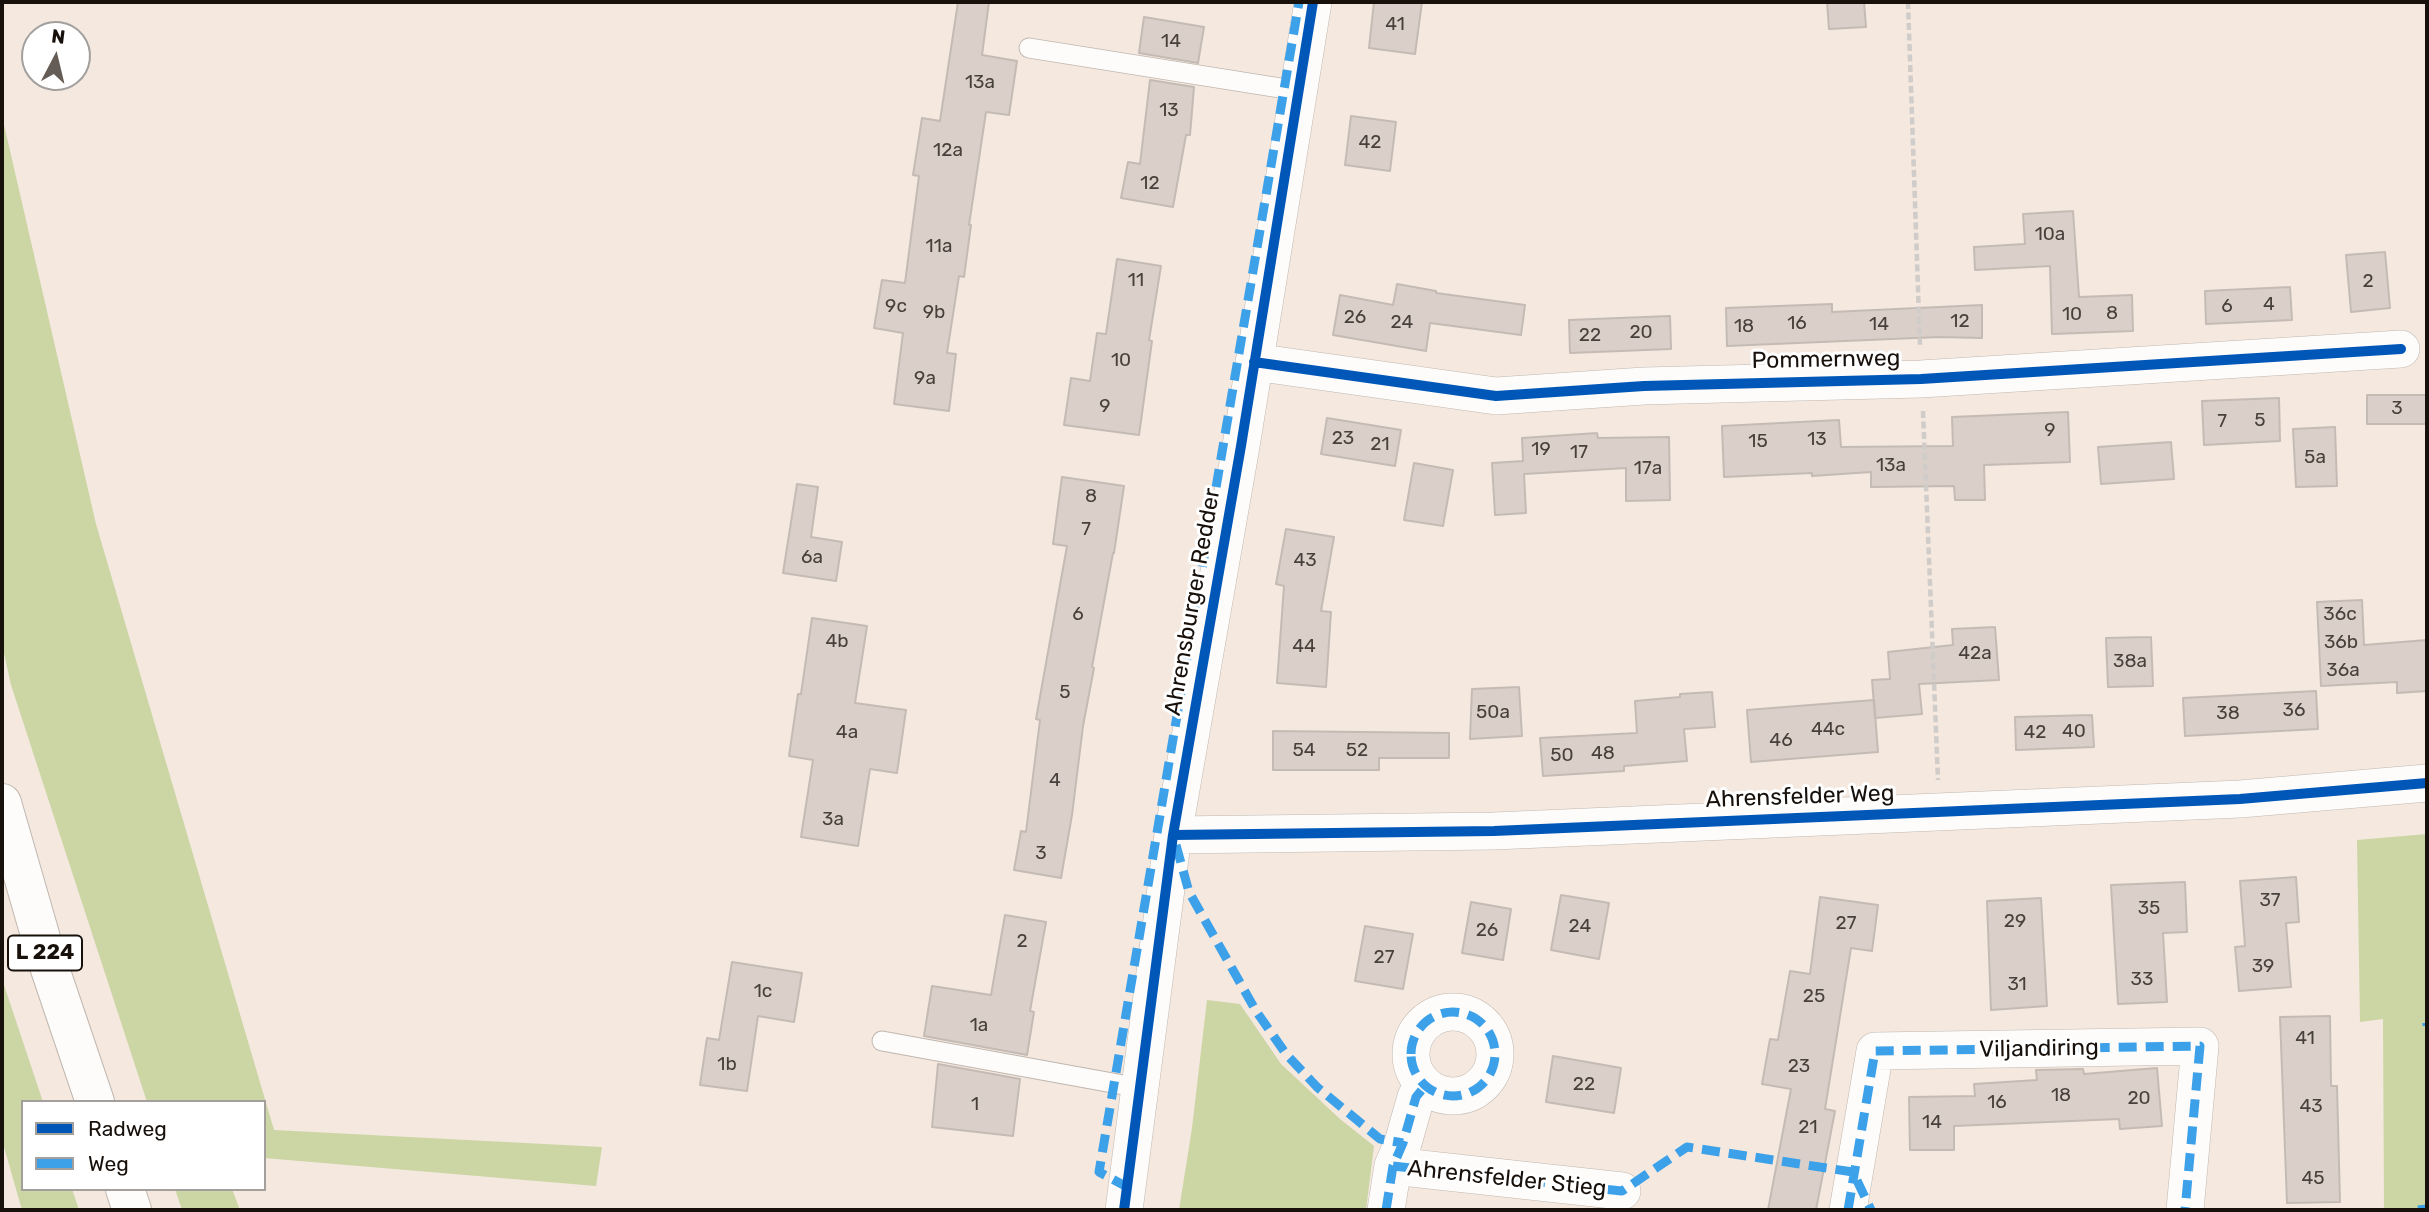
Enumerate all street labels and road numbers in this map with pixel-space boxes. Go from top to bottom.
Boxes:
street label: Pommernweg [1751,345,1901,375]
street label: Ahrensburger Redder [1159,486,1227,718]
street label: Ahrensfelder Weg [1705,780,1895,814]
road number: L 224 [8,936,82,970]
street label: Viljandiring [1979,1034,2099,1064]
street label: Ahrensfelder Stieg [1406,1155,1608,1203]

